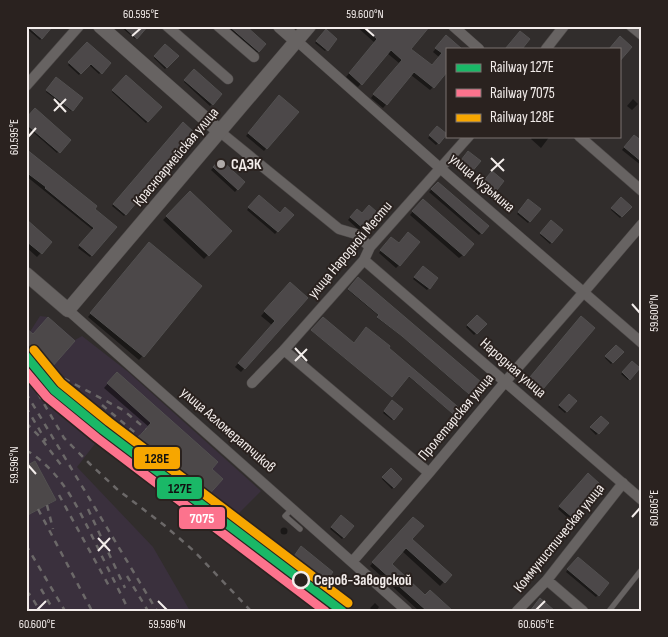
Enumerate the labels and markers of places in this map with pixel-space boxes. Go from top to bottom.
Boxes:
place label: СДЭК [231,155,262,174]
marker: СДЭК [215,158,227,170]
marker: Серов-Заводской [292,571,310,589]
place label: Серов-Заводской [314,571,412,590]

